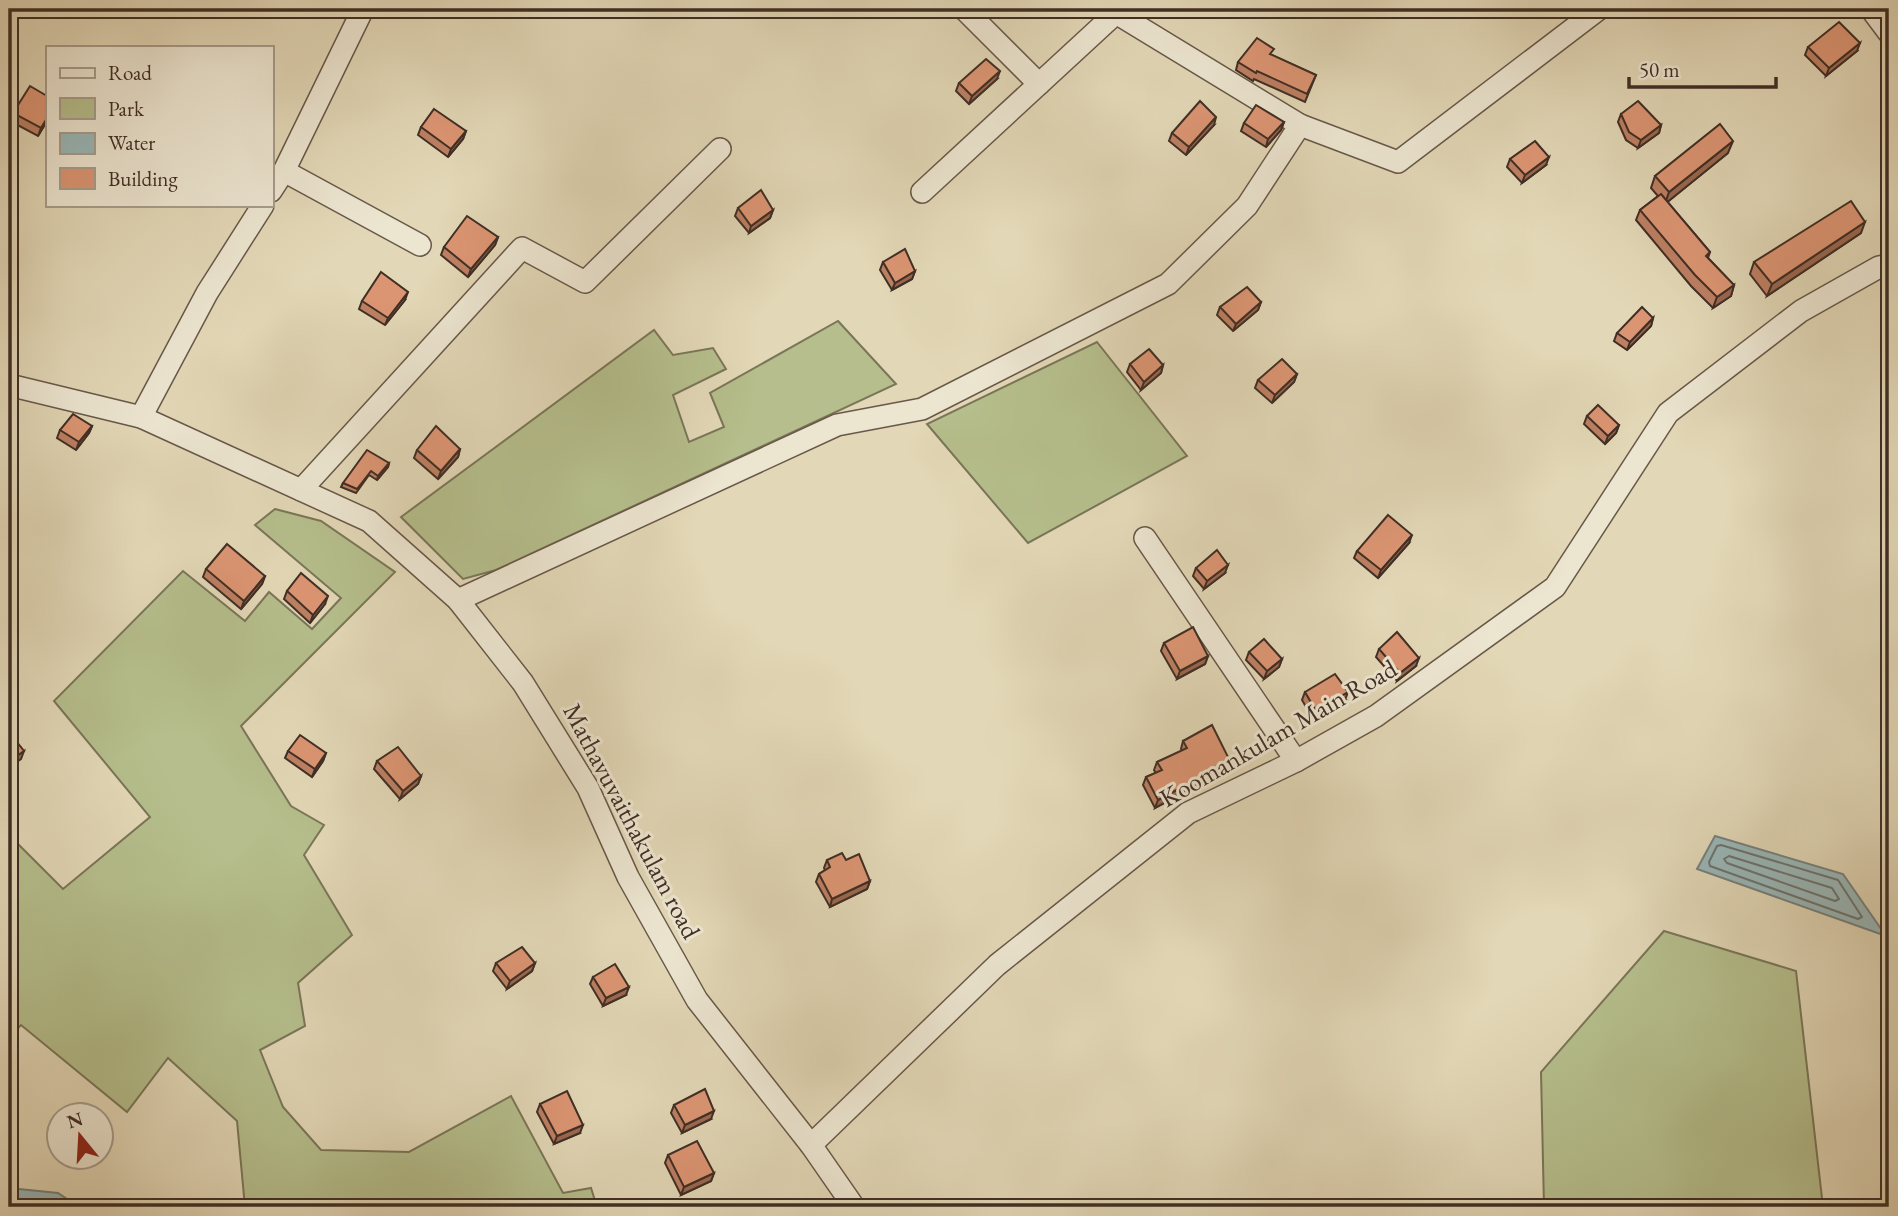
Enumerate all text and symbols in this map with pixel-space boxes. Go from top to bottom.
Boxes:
legend [46,46,273,206]
scale bar [1629,46,1776,90]
text: 50 m [1639,56,1680,83]
text: Road [108,59,152,86]
text: Park [108,95,145,122]
text: Water [108,129,155,156]
text: Building [108,165,178,192]
street label: Koomankulam Main Road [1153,651,1404,815]
street label: Mathavuvaithakulam road [556,697,709,945]
north arrow [46,1100,116,1170]
text: N [64,1106,87,1135]

